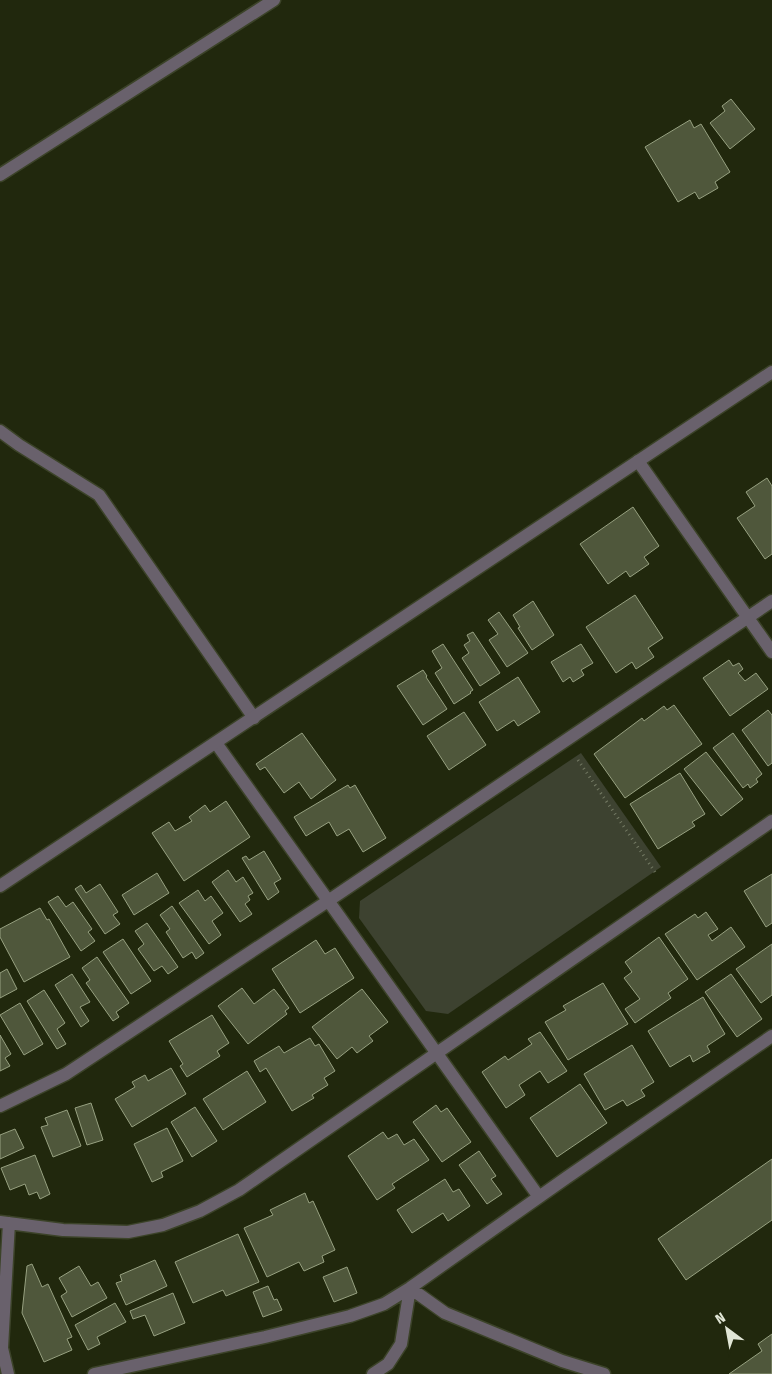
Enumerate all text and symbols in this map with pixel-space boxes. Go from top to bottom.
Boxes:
north arrow [702,1304,752,1354]
text: N [712,1309,728,1328]

